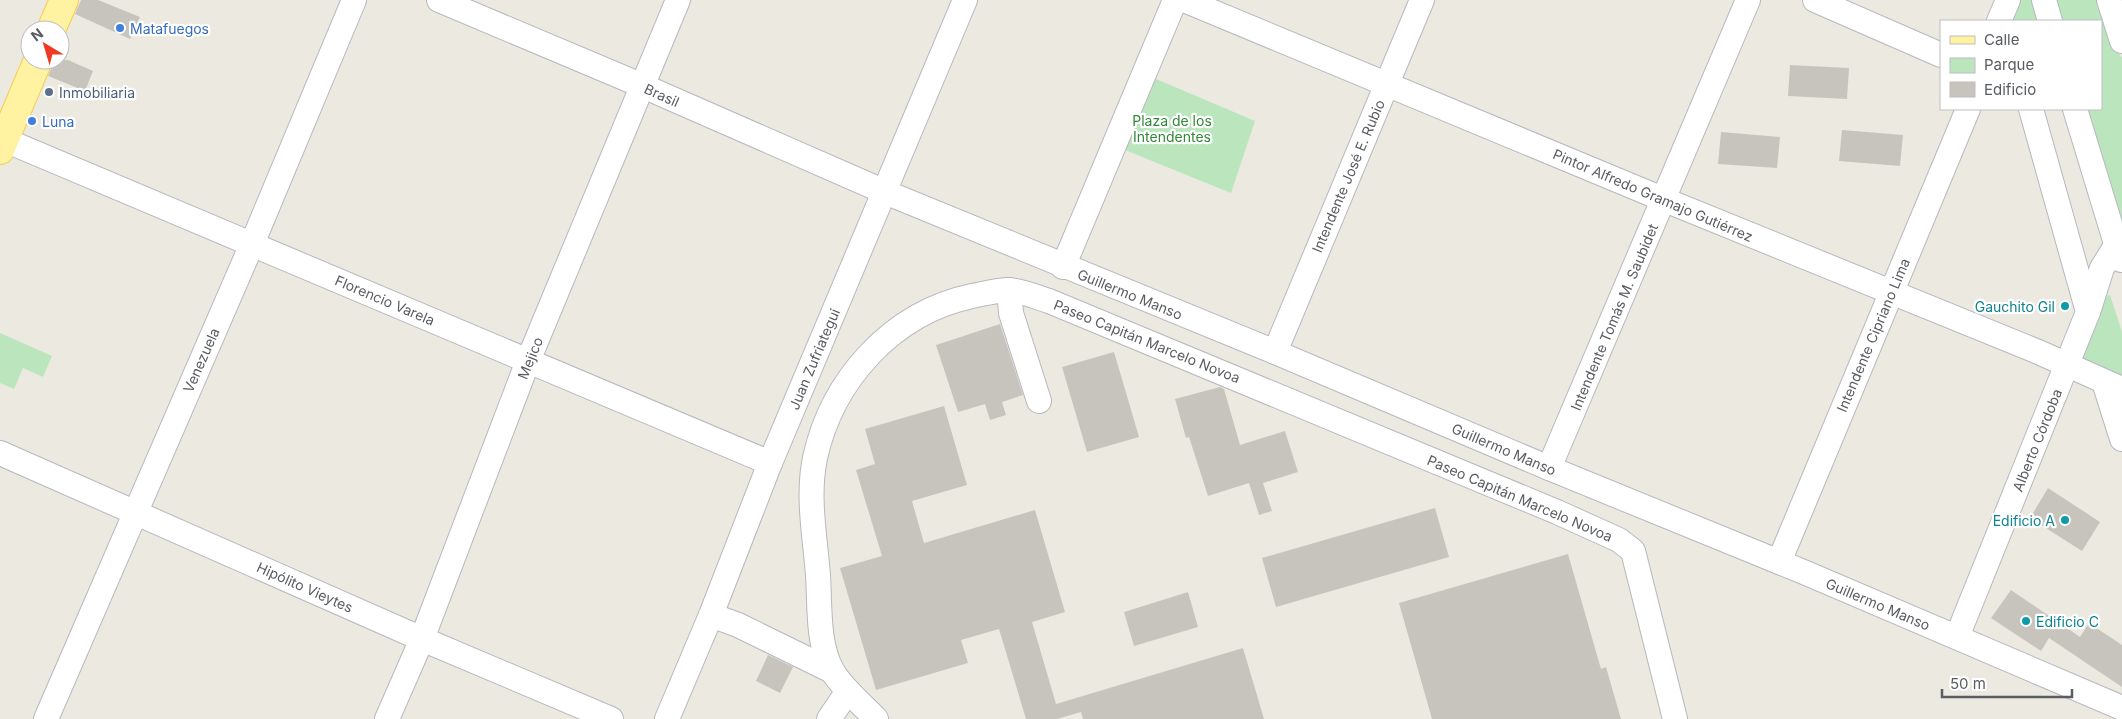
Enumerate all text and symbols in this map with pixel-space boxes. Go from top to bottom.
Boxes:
north arrow [20,20,70,70]
place label: Matafuegos [130,20,209,37]
legend [1940,20,2102,110]
marker: Matafuegos [114,22,126,34]
text: N [27,24,46,44]
text: Calle [1984,30,2019,49]
text: Parque [1984,55,2034,74]
street label: Brasil [642,80,682,110]
text: Edificio [1984,80,2036,99]
place label: Inmobiliaria [59,84,135,101]
marker: Inmobiliaria [43,86,55,98]
street label: Intendente José E. Rubio [1308,97,1388,255]
park label: Plaza de los Intendentes [1132,112,1212,145]
place label: Luna [42,113,74,130]
marker: Luna [26,115,38,127]
street label: Pintor Alfredo Gramajo Gutiérrez [1551,145,1755,245]
street label: Intendente Tomás M. Saubidet [1567,221,1661,413]
street label: Intendente Cipriano Lima [1833,256,1913,414]
street label: Guillermo Manso [1075,265,1185,323]
street label: Florencio Varela [333,271,437,329]
street label: Paseo Capitán Marcelo Novoa [1051,296,1243,386]
place label: Gauchito Gil [1975,298,2055,315]
marker: Gauchito Gil [2059,300,2071,312]
street label: Juan Zufriategui [785,306,843,412]
street label: Venezuela [179,325,223,395]
street label: Mejico [514,334,546,382]
street label: Alberto Córdoba [2009,386,2065,494]
street label: Guillermo Manso [1449,419,1559,479]
street label: Paseo Capitán Marcelo Novoa [1425,451,1615,545]
place label: Edificio A [1993,512,2055,529]
marker: Edificio A [2059,514,2071,526]
street label: Hipólito Vieytes [254,558,356,616]
street label: Guillermo Manso [1823,574,1933,634]
place label: Edificio C [2036,613,2099,630]
marker: Edificio C [2020,615,2032,627]
scale bar [1942,666,2072,698]
text: 50 m [1950,674,1986,693]

